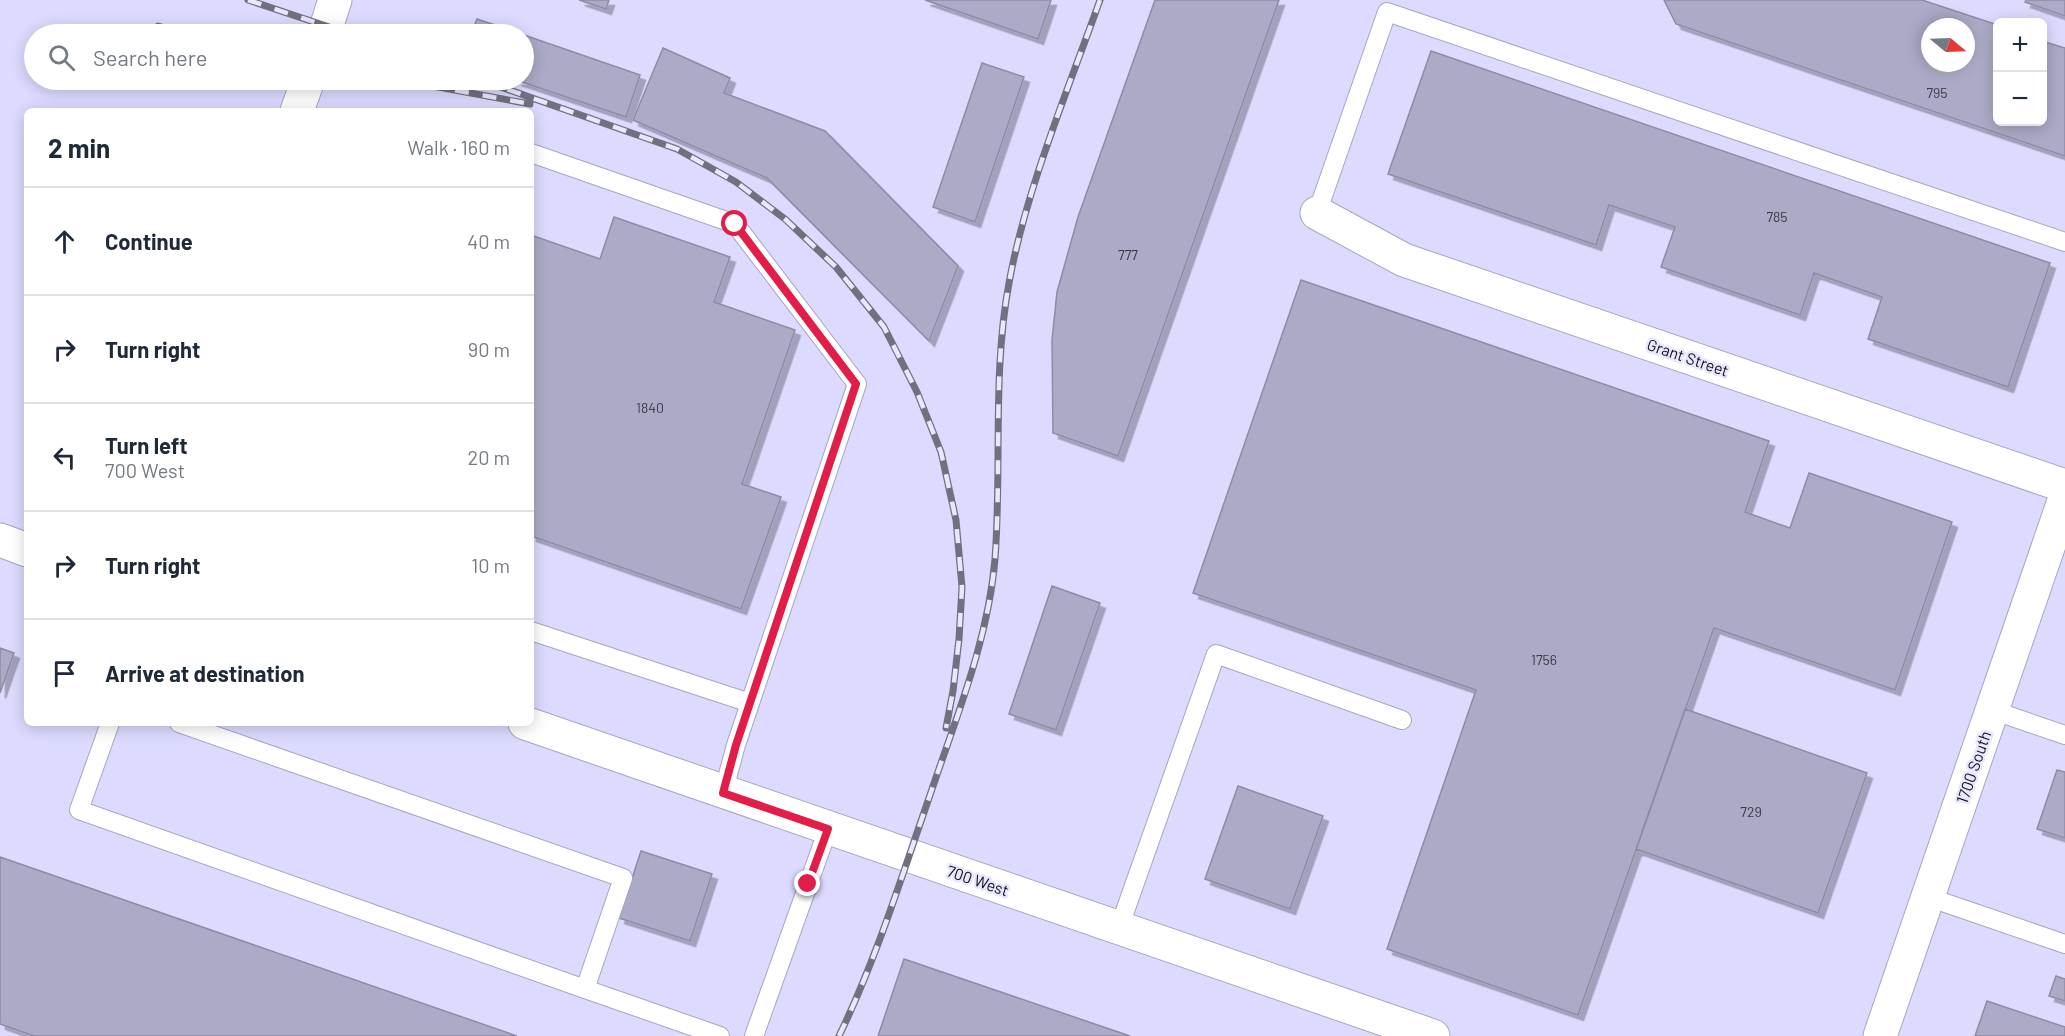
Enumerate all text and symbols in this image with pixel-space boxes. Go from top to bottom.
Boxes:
north arrow [1921,18,1975,72]
map controls [1993,18,2047,126]
button: + [1993,18,2047,72]
search box [24,24,534,90]
icon: search [45,41,78,74]
text: Search here [93,44,207,70]
button: − [1993,72,2047,126]
house number: 795 [1926,84,1948,101]
text: 2 min [48,132,110,163]
text: Walk · 160 m [407,135,510,159]
house number: 785 [1766,208,1788,225]
route start [721,210,747,236]
icon: ahead [48,225,81,258]
text: Continue [105,228,193,254]
text: 40 m [467,229,510,253]
house number: 777 [1118,246,1138,263]
icon: right [48,333,81,366]
street label: Grant Street [1645,334,1731,380]
text: Turn right [105,336,200,362]
text: 90 m [468,337,510,361]
house number: 1840 [636,399,664,416]
text: Turn left [105,432,188,458]
icon: left [48,441,81,474]
text: 20 m [467,445,510,469]
text: 700 West [105,458,185,482]
icon: right [48,549,81,582]
text: Turn right [105,552,200,578]
text: 10 m [471,553,510,577]
house number: 1756 [1531,651,1557,668]
icon: arrive [48,657,81,690]
text: Arrive at destination [105,660,304,686]
street label: 1700 South [1952,728,1994,806]
house number: 729 [1740,803,1762,820]
street label: 700 West [945,861,1011,899]
route end [794,870,820,896]

